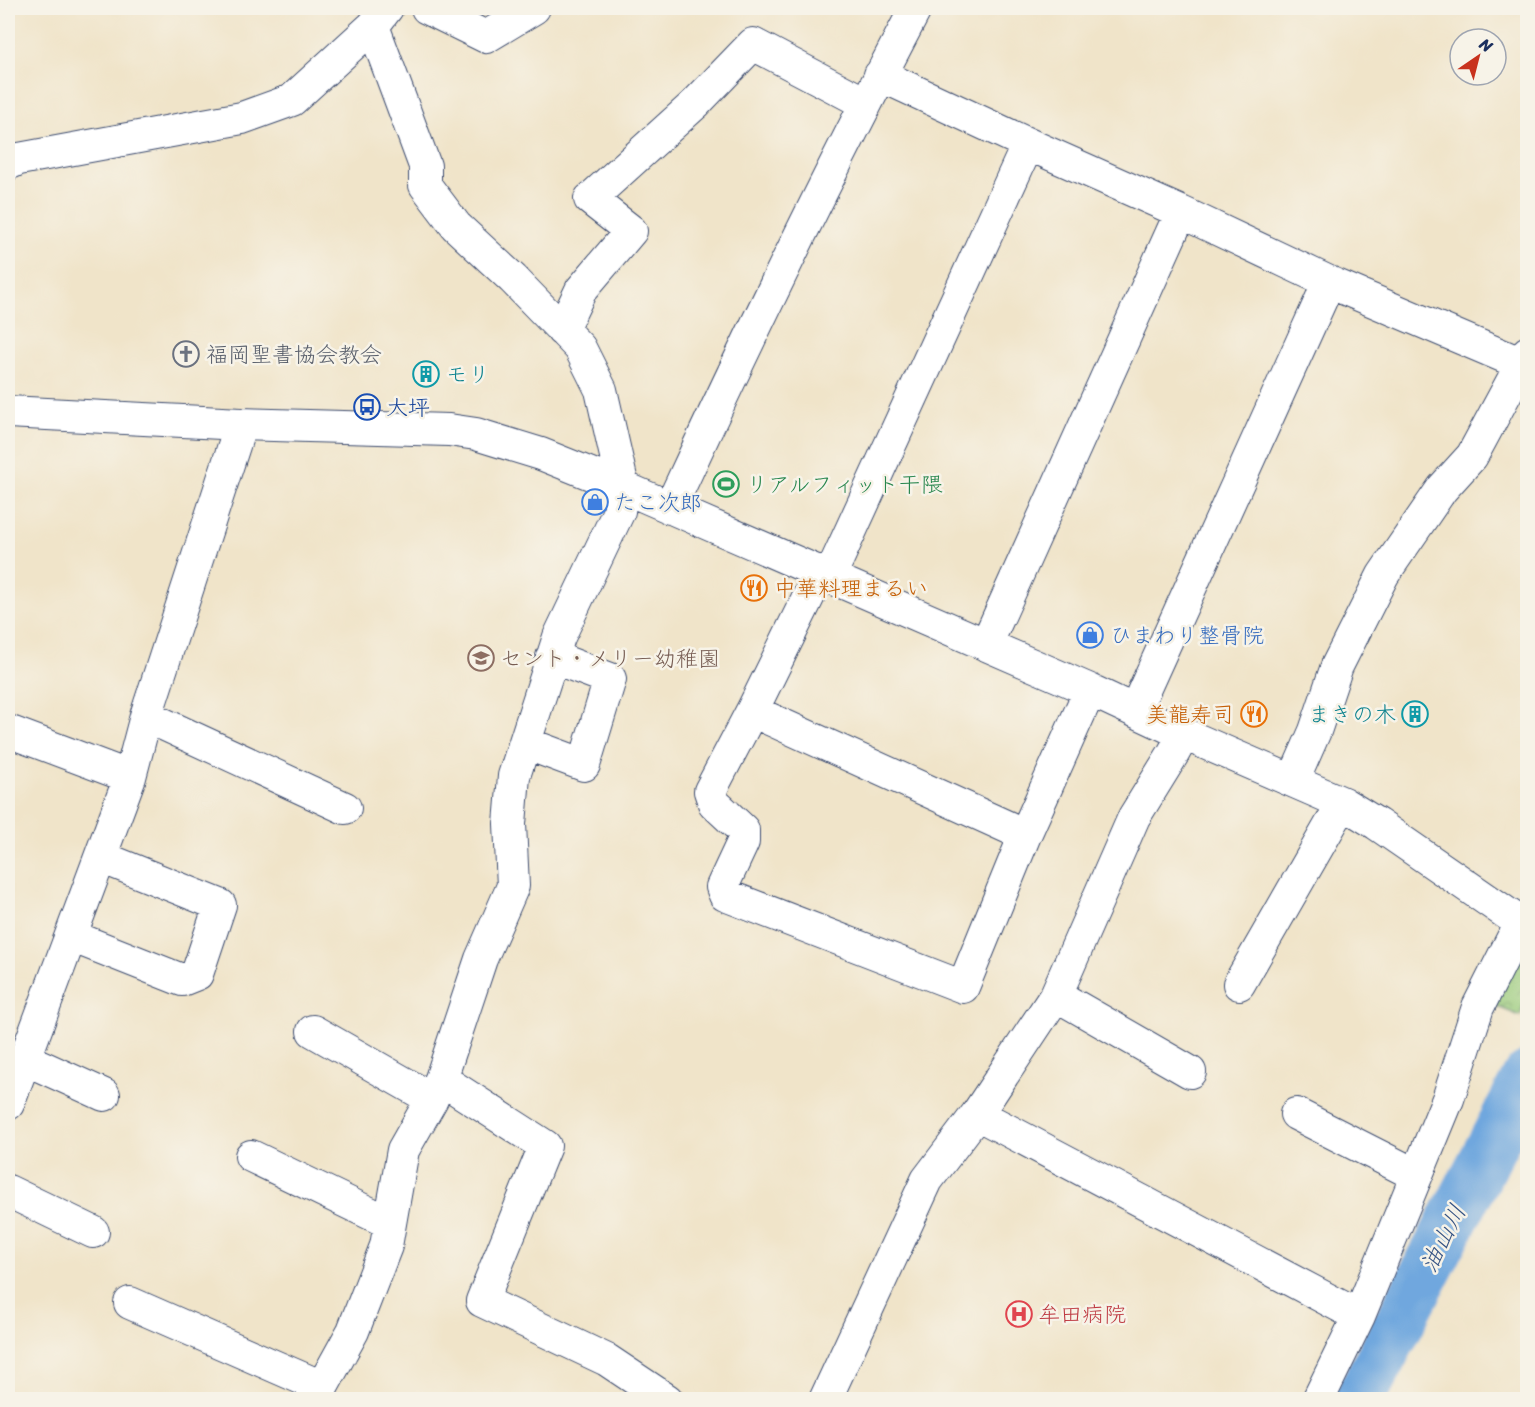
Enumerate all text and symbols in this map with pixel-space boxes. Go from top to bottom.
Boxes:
north arrow [1448,27,1508,87]
text: N [1473,29,1500,61]
place label: 福岡聖書協会教会 [206,335,382,374]
church icon: 福岡聖書協会教会 [171,339,201,369]
place label: モリ [446,355,490,394]
building icon: モリ [411,359,441,389]
place label: 大坪 [386,388,430,427]
bus stop icon: 大坪 [352,392,382,422]
place label: リアルフィット干隈 [746,465,943,504]
sports icon: リアルフィット干隈 [711,469,741,499]
place label: たこ次郎 [614,483,702,522]
shop icon: たこ次郎 [580,487,610,517]
place label: 中華料理まるい [774,569,928,608]
restaurant icon: 中華料理まるい [739,573,769,603]
place label: ひまわり整骨院 [1110,616,1264,655]
shop icon: ひまわり整骨院 [1075,620,1105,650]
place label: セント・メリー幼稚園 [500,639,720,678]
school or university icon: セント・メリー幼稚園 [466,643,496,673]
place label: 美龍寿司 [1146,695,1234,734]
place label: まきの木 [1308,695,1396,734]
restaurant icon: 美龍寿司 [1239,699,1269,729]
building icon: まきの木 [1400,699,1430,729]
water label: 油山川 [1408,1196,1478,1280]
place label: 牟田病院 [1038,1295,1126,1334]
hospital icon: 牟田病院 [1004,1299,1034,1329]

